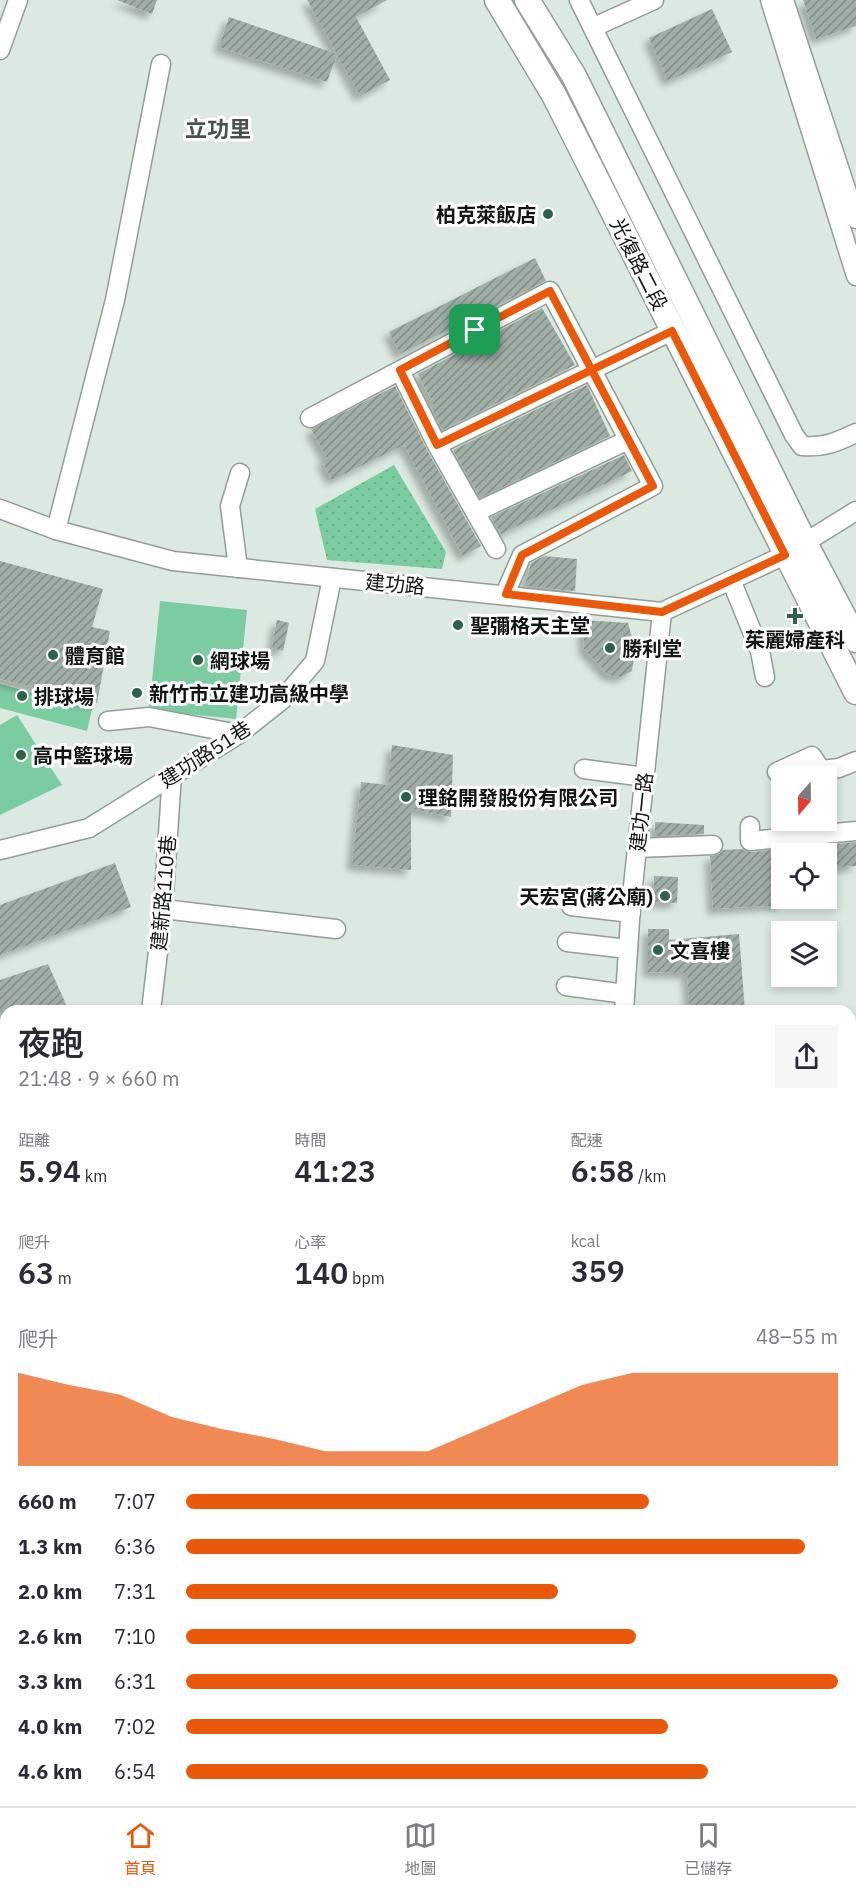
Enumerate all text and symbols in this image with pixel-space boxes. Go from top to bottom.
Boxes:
district label: 立功里 [185,114,251,143]
place label: 柏克萊飯店 [436,201,536,228]
marker: 柏克萊飯店 [541,207,555,221]
street label: 光復路二段 [604,213,674,315]
pin [449,304,500,355]
icon: arrive [458,313,491,346]
street label: 建功路 [364,568,426,600]
marker: 茱麗婦產科 [786,607,804,625]
place label: 聖彌格天主堂 [470,612,590,639]
marker: 聖彌格天主堂 [451,618,465,632]
place label: 茱麗婦產科 [745,626,845,653]
place label: 勝利堂 [622,635,682,662]
marker: 勝利堂 [603,641,617,655]
place label: 體育館 [65,642,125,669]
place label: 網球場 [210,647,270,674]
marker: 體育館 [46,648,60,662]
marker: 網球場 [191,653,205,667]
place label: 新竹市立建功高級中學 [149,680,349,707]
place label: 排球場 [34,683,94,710]
marker: 新竹市立建功高級中學 [130,686,144,700]
marker: 排球場 [15,689,29,703]
street label: 建功路51巷 [154,714,256,794]
place label: 高中籃球場 [33,742,133,769]
marker: 高中籃球場 [14,748,28,762]
north arrow [771,765,837,831]
map controls [771,765,837,987]
street label: 建功一路 [623,771,659,853]
place label: 理銘開發股份有限公司 [418,784,618,811]
marker: 理銘開發股份有限公司 [399,790,413,804]
street label: 建新路110巷 [144,834,182,952]
button: locate [771,843,837,909]
place label: 天宏宮(蔣公廟) [519,883,653,910]
marker: 天宏宮(蔣公廟) [658,889,672,903]
button: layers [771,921,837,987]
place label: 文喜樓 [670,937,730,964]
marker: 文喜樓 [651,943,665,957]
text: 夜跑 [18,1021,84,1064]
button: share [775,1025,838,1088]
text: 21:48 · 9 × 660 m [18,1065,179,1092]
text: 距離 [18,1130,50,1150]
text: 時間 [294,1130,326,1150]
text: 配速 [571,1130,603,1150]
text: 5.94 [18,1151,81,1190]
text: 41:23 [294,1151,376,1190]
text: 6:58 [571,1151,634,1190]
text: km [81,1166,107,1186]
text: /km [634,1166,667,1186]
text: kcal [571,1231,600,1251]
text: 爬升 [18,1232,50,1252]
text: 心率 [294,1232,326,1252]
text: 359 [571,1251,625,1290]
text: 63 [18,1253,54,1292]
text: 140 [294,1253,348,1292]
text: m [54,1268,72,1288]
text: bpm [348,1268,385,1288]
text: 48–55 m [756,1323,838,1350]
text: 爬升 [18,1325,58,1352]
text: 660 m [18,1488,77,1515]
text: 7:07 [114,1488,156,1515]
text: 1.3 km [18,1533,82,1560]
text: 6:36 [114,1533,156,1560]
text: 2.0 km [18,1578,82,1605]
text: 7:31 [114,1578,156,1605]
text: 2.6 km [18,1623,82,1650]
text: 7:10 [114,1623,156,1650]
text: 3.3 km [18,1668,82,1695]
text: 6:31 [114,1668,156,1695]
text: 4.0 km [18,1713,82,1740]
text: 7:02 [114,1713,156,1740]
text: 4.6 km [18,1758,82,1785]
text: 6:54 [114,1758,156,1785]
tab: 首頁 [124,1819,157,1879]
tab: 地圖 [404,1819,437,1879]
tab: 已儲存 [684,1819,732,1879]

